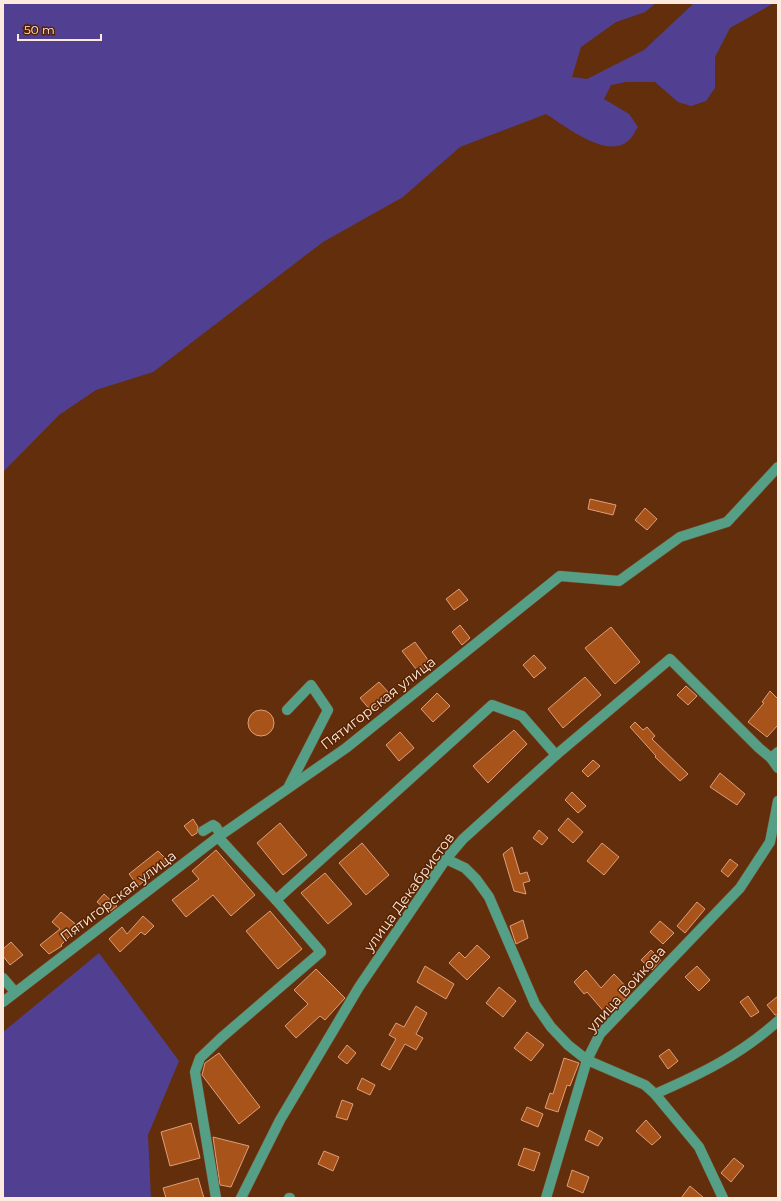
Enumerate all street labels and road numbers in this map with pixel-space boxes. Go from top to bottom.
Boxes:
street label: Пятигорская улица [317,652,439,754]
street label: улица Декабристов [359,829,458,956]
street label: Пятигорская улица [56,846,180,946]
street label: улица Войкова [582,942,669,1037]

